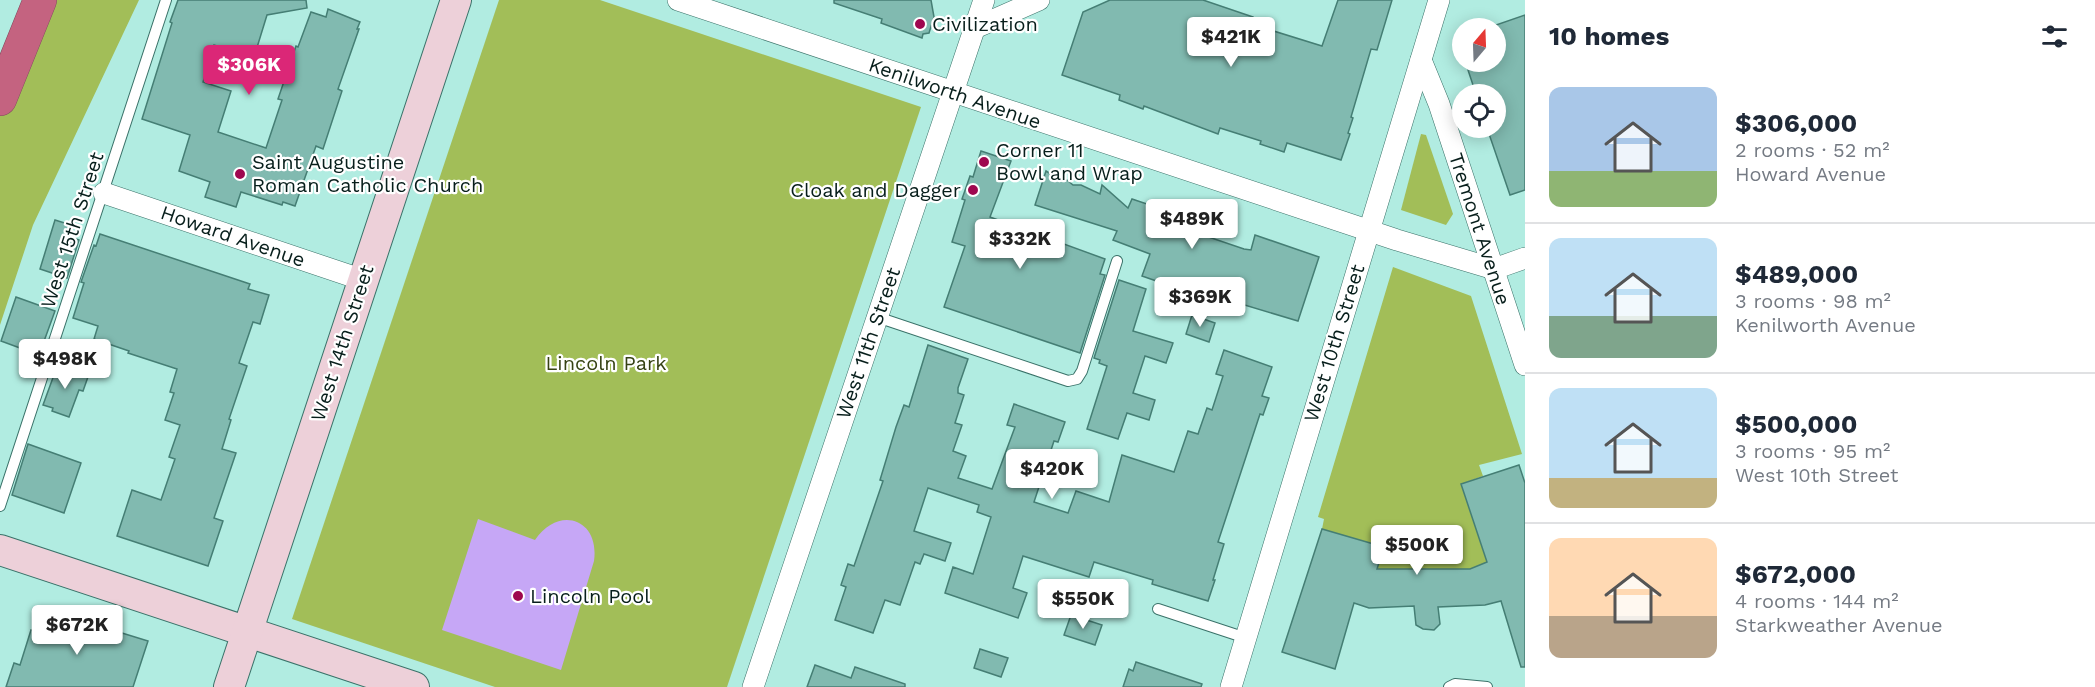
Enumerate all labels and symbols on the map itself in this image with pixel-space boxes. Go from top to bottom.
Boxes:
place label: Civilization [932,12,1038,36]
marker: Civilization [913,17,927,31]
pin: $421K [1189,17,1273,68]
north arrow [1452,18,1506,72]
pin: $306K [207,45,291,96]
street label: Kenilworth Avenue [866,52,1044,134]
place label: Corner 11 Bowl and Wrap [996,138,1143,185]
street label: West 15th Street [35,148,109,311]
place label: Saint Augustine Roman Catholic Church [252,150,483,197]
street label: Tremont Avenue [1444,150,1516,308]
marker: Corner 11 Bowl and Wrap [977,155,991,169]
marker: Saint Augustine Roman Catholic Church [233,167,247,181]
place label: Cloak and Dagger [790,178,961,202]
marker: Cloak and Dagger [966,183,980,197]
pin: $489K [1150,199,1234,250]
street label: Howard Avenue [158,200,308,272]
pin: $332K [978,219,1062,270]
street label: West 14th Street [305,261,379,424]
street label: West 10th Street [1299,261,1370,425]
street label: West 11th Street [831,263,905,422]
pin: $369K [1158,277,1242,328]
pin: $498K [23,339,107,390]
park label: Lincoln Park [545,351,667,375]
pin: $420K [1010,449,1094,500]
pin: $500K [1375,525,1459,576]
pin: $550K [1041,579,1125,630]
place label: Lincoln Pool [530,584,650,608]
marker: Lincoln Pool [511,589,525,603]
pin: $672K [35,605,119,656]

